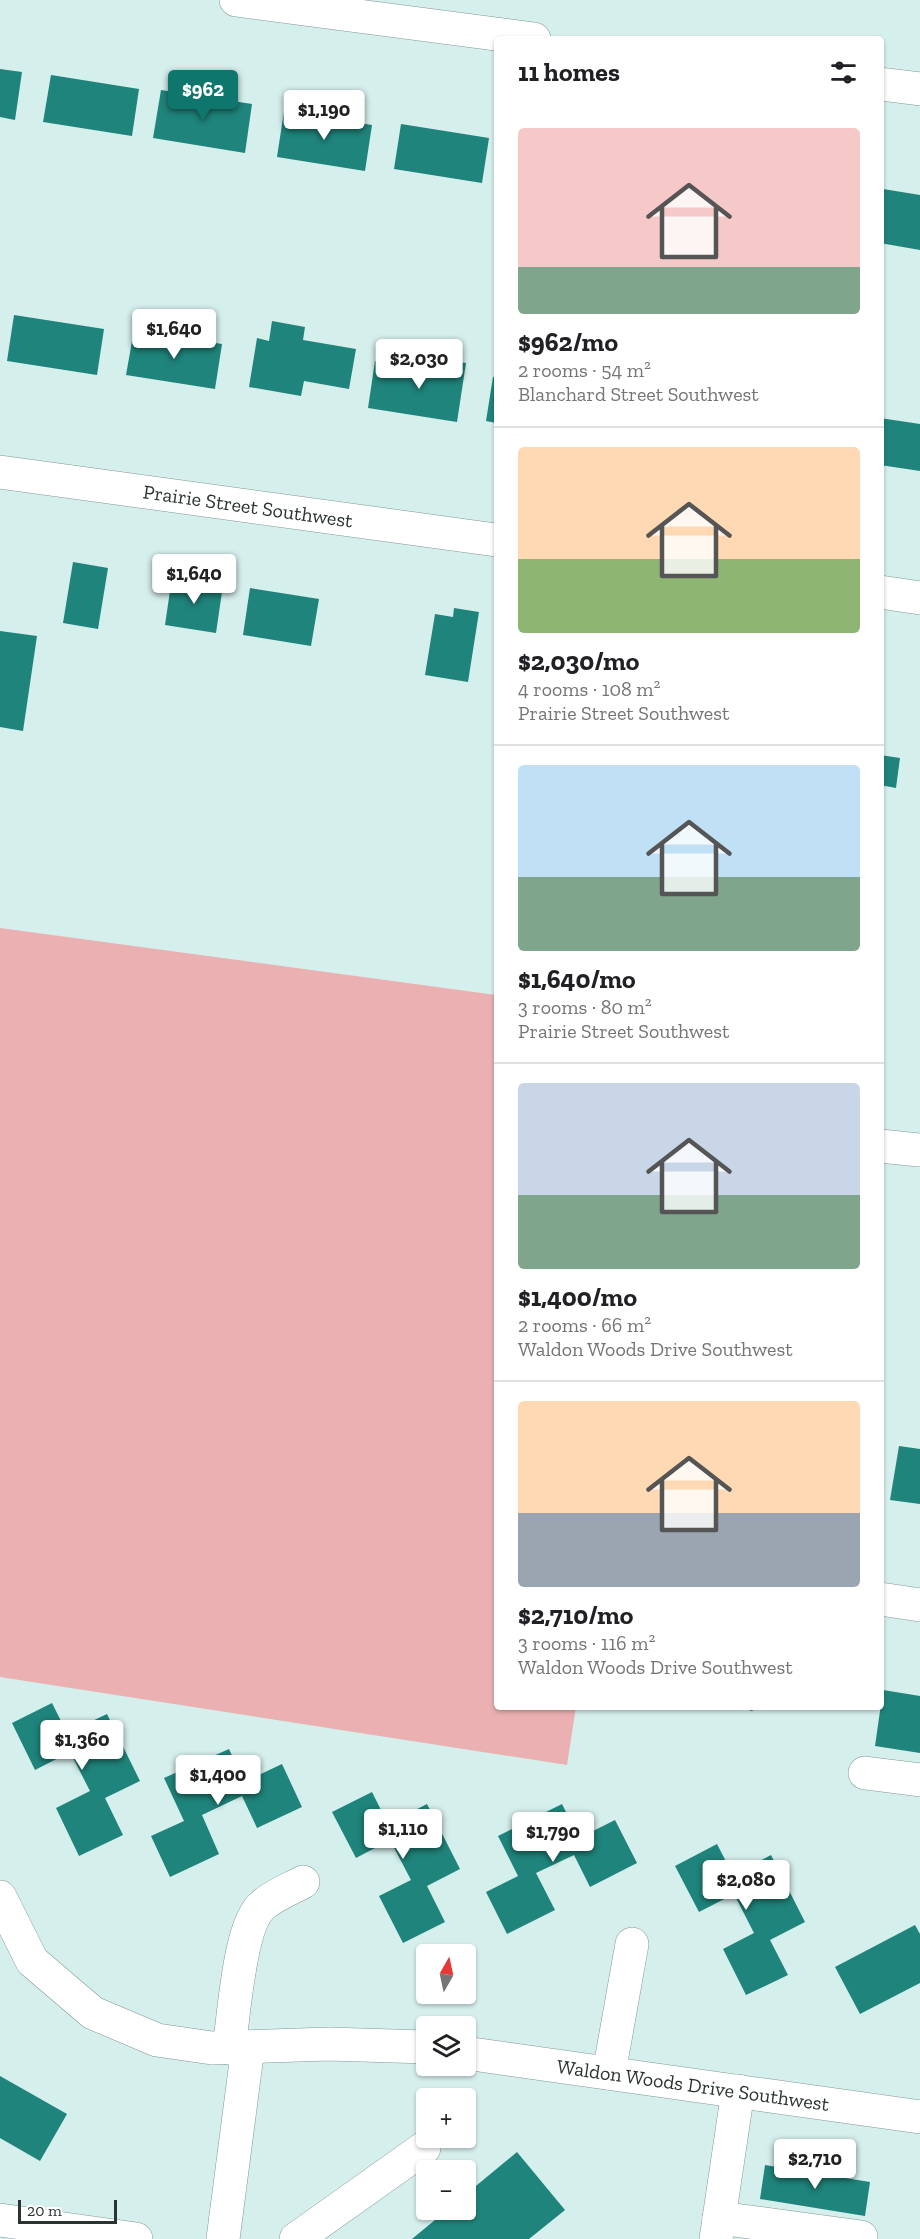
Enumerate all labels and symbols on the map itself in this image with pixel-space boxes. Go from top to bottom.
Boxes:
pin: $962 [167,70,239,121]
pin: $1,190 [275,90,373,141]
pin: $1,640 [125,309,223,360]
pin: $2,030 [370,339,468,390]
street label: Prairie Street Southwest [142,479,355,533]
pin: $1,640 [145,554,243,605]
pin: $1,360 [33,1720,131,1771]
pin: $1,400 [169,1755,267,1806]
pin: $1,110 [354,1809,452,1860]
pin: $1,790 [504,1812,602,1863]
pin: $2,080 [697,1860,795,1911]
north arrow [416,1944,476,2004]
street label: Waldon Woods Drive Southwest [555,2054,831,2116]
pin: $2,710 [766,2139,864,2190]
scale bar [18,2197,117,2224]

